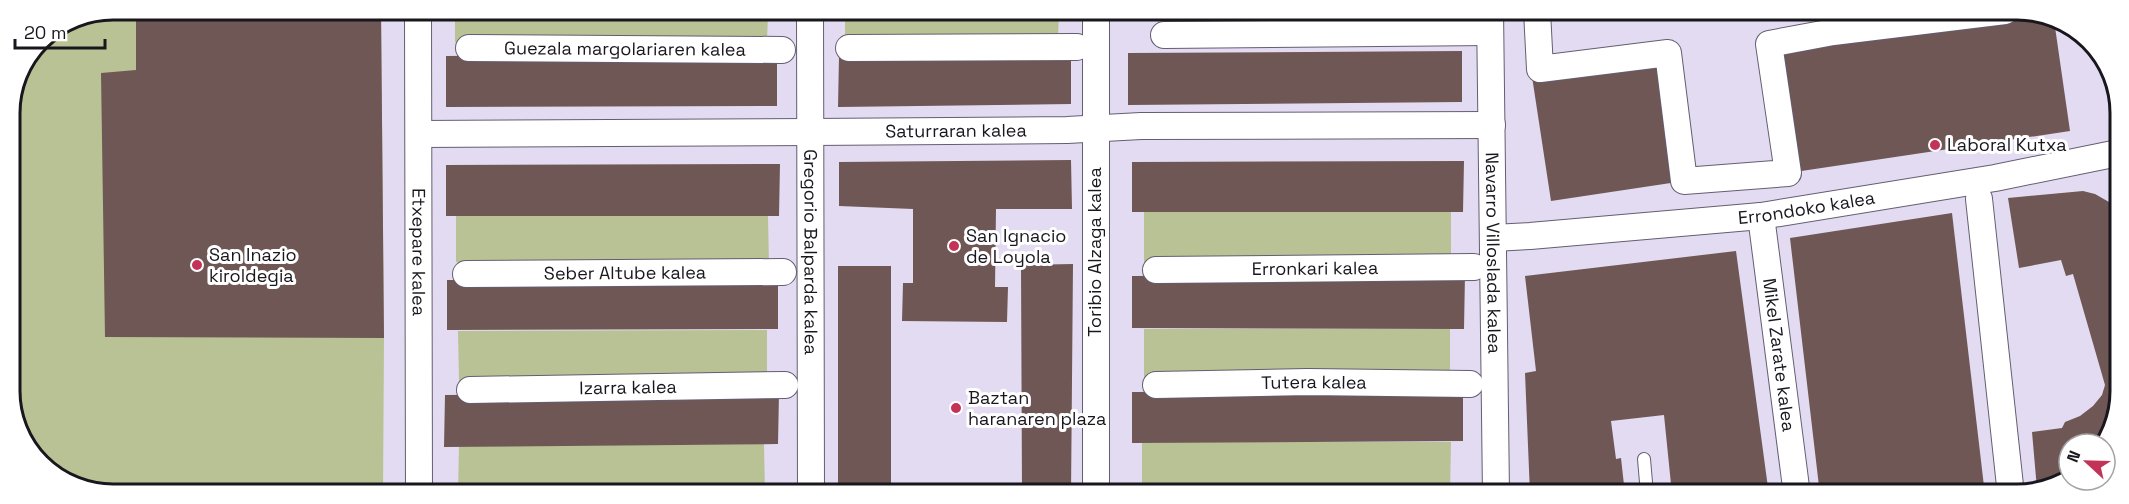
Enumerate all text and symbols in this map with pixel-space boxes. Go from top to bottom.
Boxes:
scale bar [15,12,105,50]
text: 20 m [24,21,67,44]
street label: Guezala margolariaren kalea [504,36,746,61]
street label: Saturraran kalea [885,118,1027,142]
place label: Laboral Kutxa [1947,133,2067,156]
marker: Laboral Kutxa [1928,138,1942,152]
street label: Gregorio Balparda kalea [799,149,823,355]
street label: Navarro Villoslada kalea [1481,152,1506,354]
street label: Toribio Alzaga kalea [1083,167,1106,337]
street label: Errondoko kalea [1737,186,1877,229]
street label: Etxepare kalea [407,188,431,316]
place label: San Ignacio de Loyola [966,224,1066,268]
marker: San Ignacio de Loyola [947,239,961,253]
place label: San Inazio kiroldegia [209,243,297,287]
street label: Erronkari kalea [1252,256,1378,280]
marker: San Inazio kiroldegia [190,258,204,272]
street label: Seber Altube kalea [544,260,706,285]
street label: Mikel Zarate kalea [1758,277,1801,433]
street label: Tutera kalea [1261,370,1367,394]
street label: Izarra kalea [579,375,677,399]
place label: Baztan haranaren plaza [968,386,1106,430]
marker: Baztan haranaren plaza [949,401,963,415]
north arrow [2057,432,2117,492]
text: N [2062,448,2085,465]

